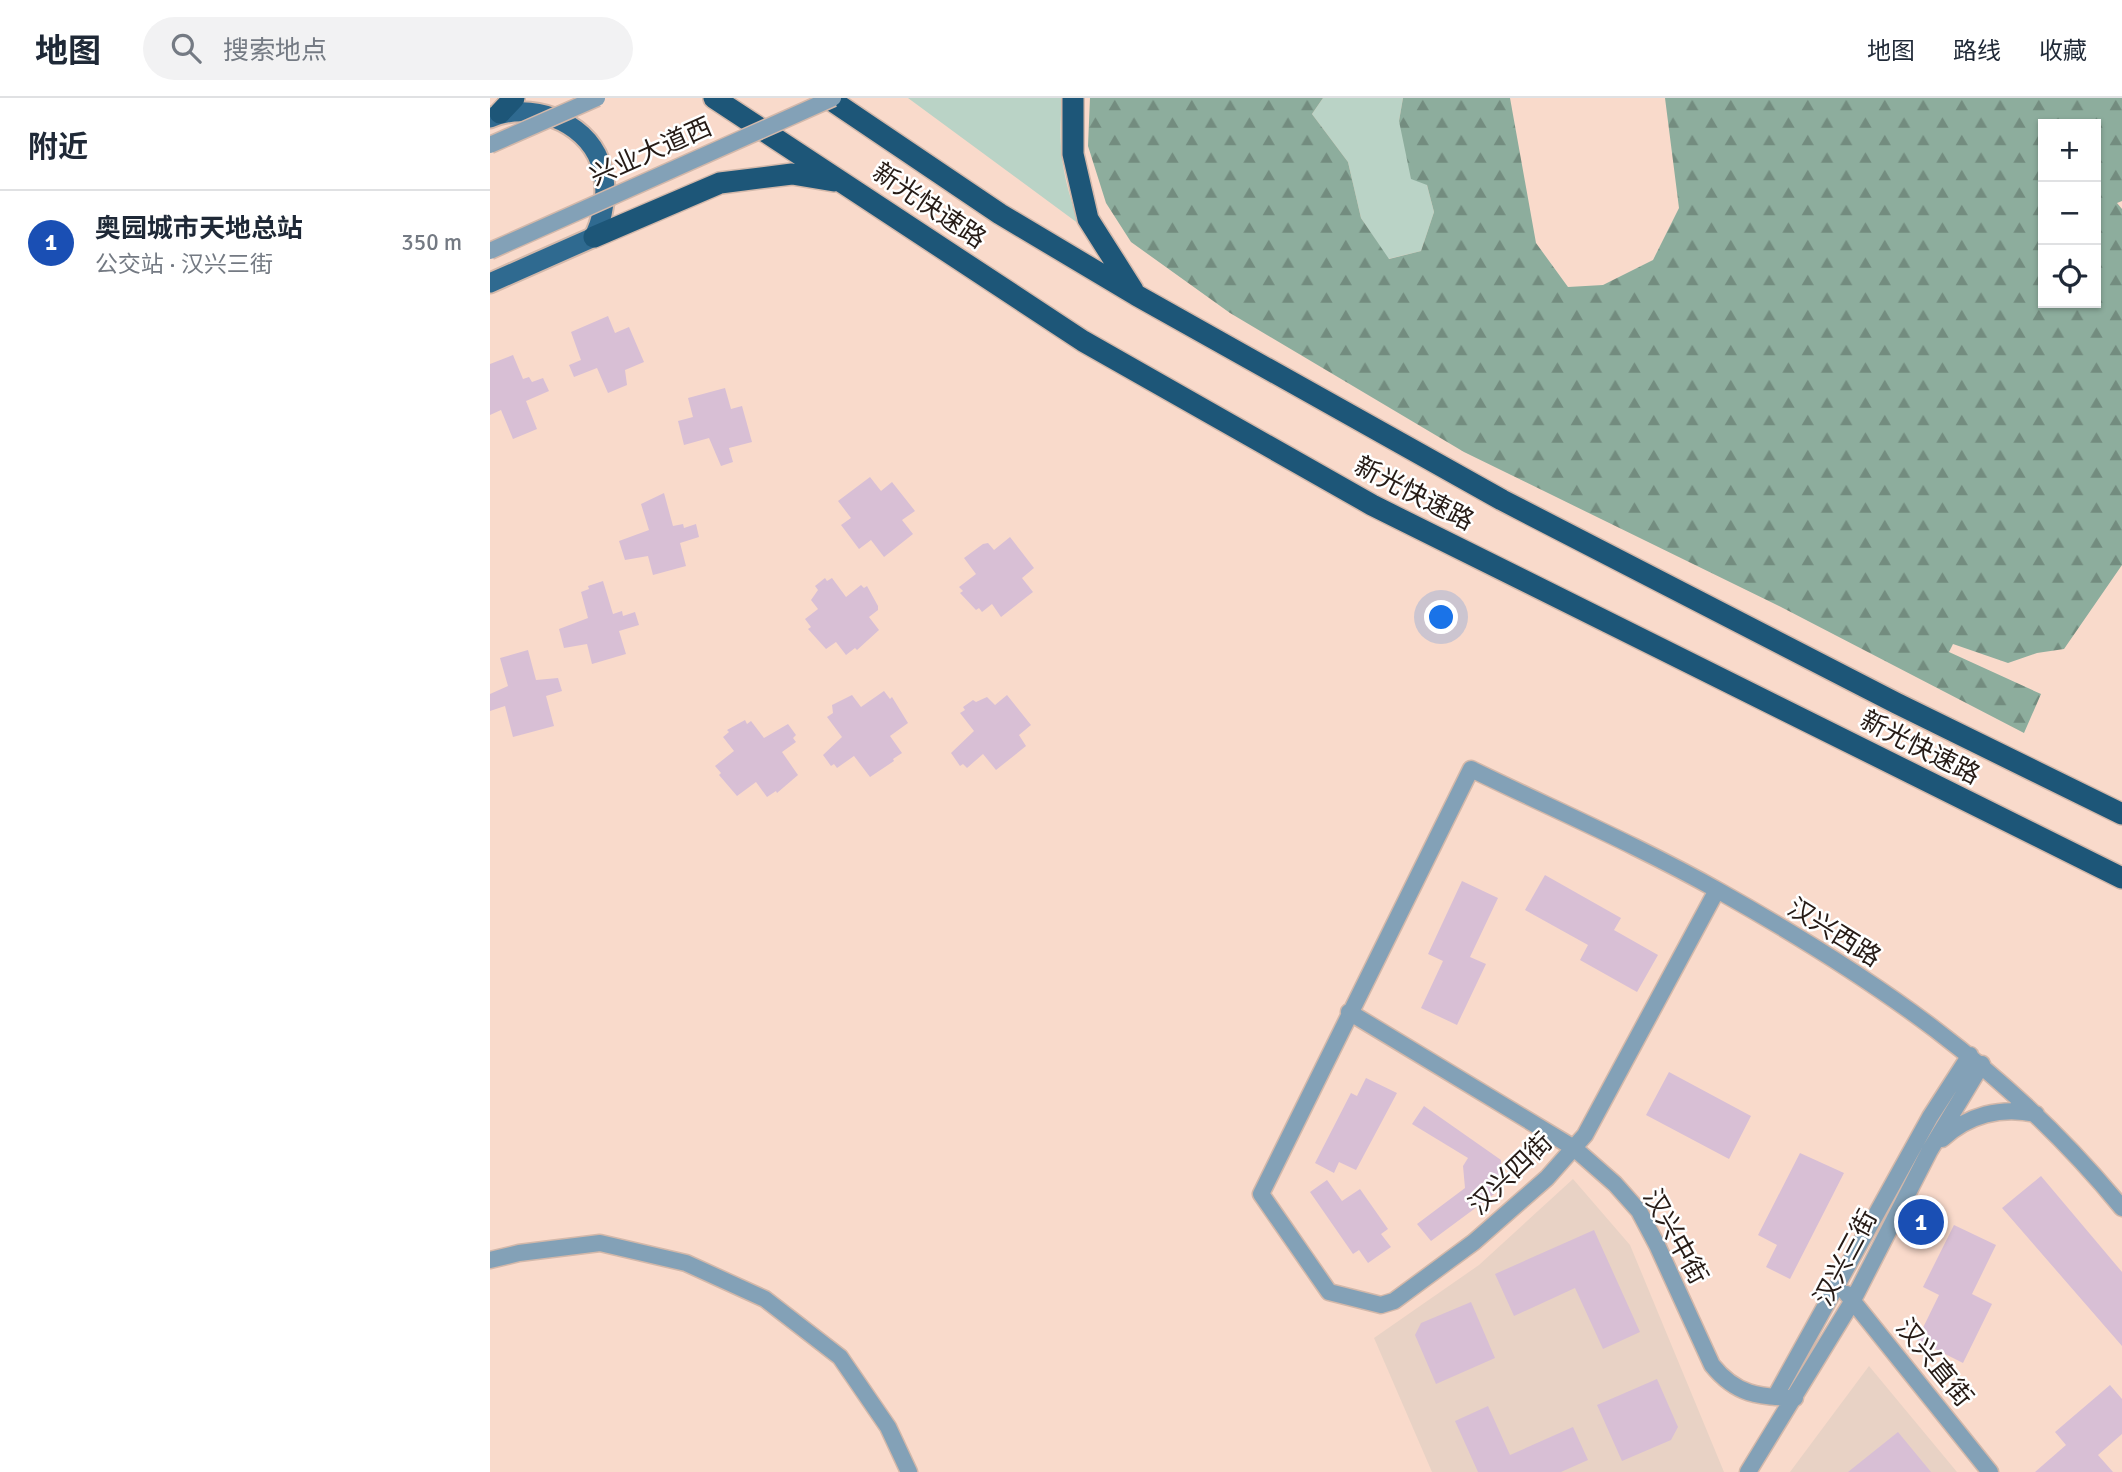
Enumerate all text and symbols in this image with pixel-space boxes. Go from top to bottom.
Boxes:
search box [143,17,633,80]
icon: search [167,29,205,67]
text: 地图 [35,31,101,72]
text: 搜索地点 [223,35,327,67]
text: 地图 [1867,36,1915,66]
text: 路线 [1953,36,2001,66]
text: 收藏 [2039,36,2087,66]
street label: 兴业大道西 [585,111,717,193]
map controls [2038,119,2101,308]
button: + [2038,119,2101,182]
text: 附近 [28,129,88,166]
street label: 新光快速路 [866,156,992,256]
button: − [2038,182,2101,245]
text: 奥园城市天地总站 [95,213,303,245]
text: 1 [45,228,57,257]
text: 350 m [401,228,462,257]
button: locate [2038,245,2101,308]
text: 公交站 · 汉兴三街 [95,250,273,279]
street label: 新光快速路 [1349,450,1479,538]
your location [1424,600,1458,634]
street label: 新光快速路 [1855,704,1985,792]
street label: 汉兴西路 [1781,892,1887,974]
street label: 汉兴四街 [1462,1126,1560,1222]
street label: 汉兴中街 [1636,1184,1714,1290]
pin: 1 [1898,1196,1944,1248]
street label: 汉兴三街 [1807,1205,1885,1311]
street label: 汉兴直街 [1889,1313,1979,1413]

